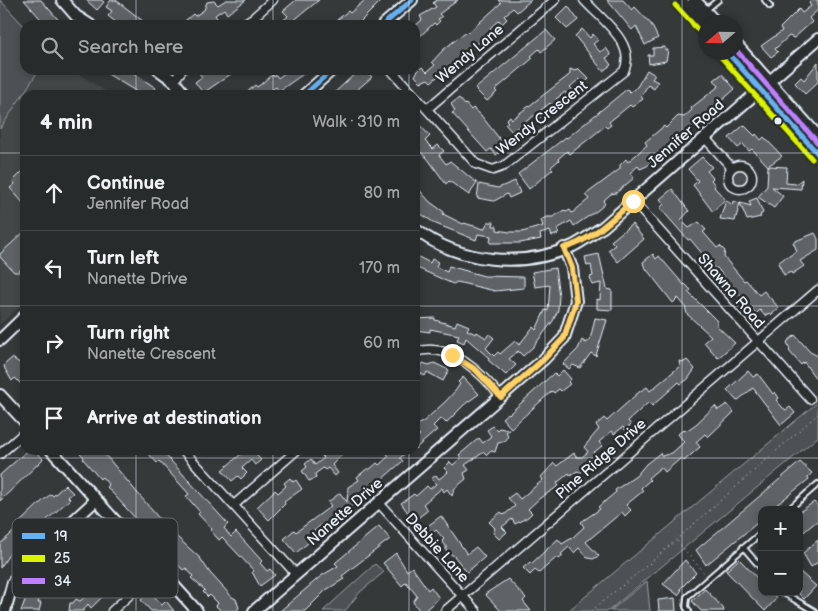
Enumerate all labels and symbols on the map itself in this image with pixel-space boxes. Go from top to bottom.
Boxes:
north arrow [698,15,743,60]
street label: Wendy Lane [432,20,508,88]
street label: Wendy Crescent [493,76,592,160]
street label: Jennifer Road [644,95,728,173]
unlabelled marker [773,116,783,126]
route start [622,190,645,213]
street label: Shawna Road [693,250,769,332]
route end [441,344,464,367]
street label: Pine Ridge Drive [552,414,650,504]
street label: Nanette Drive [303,474,387,550]
street label: Debbie Lane [401,509,473,587]
legend [12,518,178,598]
text: 19 [54,528,68,545]
text: 25 [54,550,70,567]
text: 34 [54,573,72,590]

